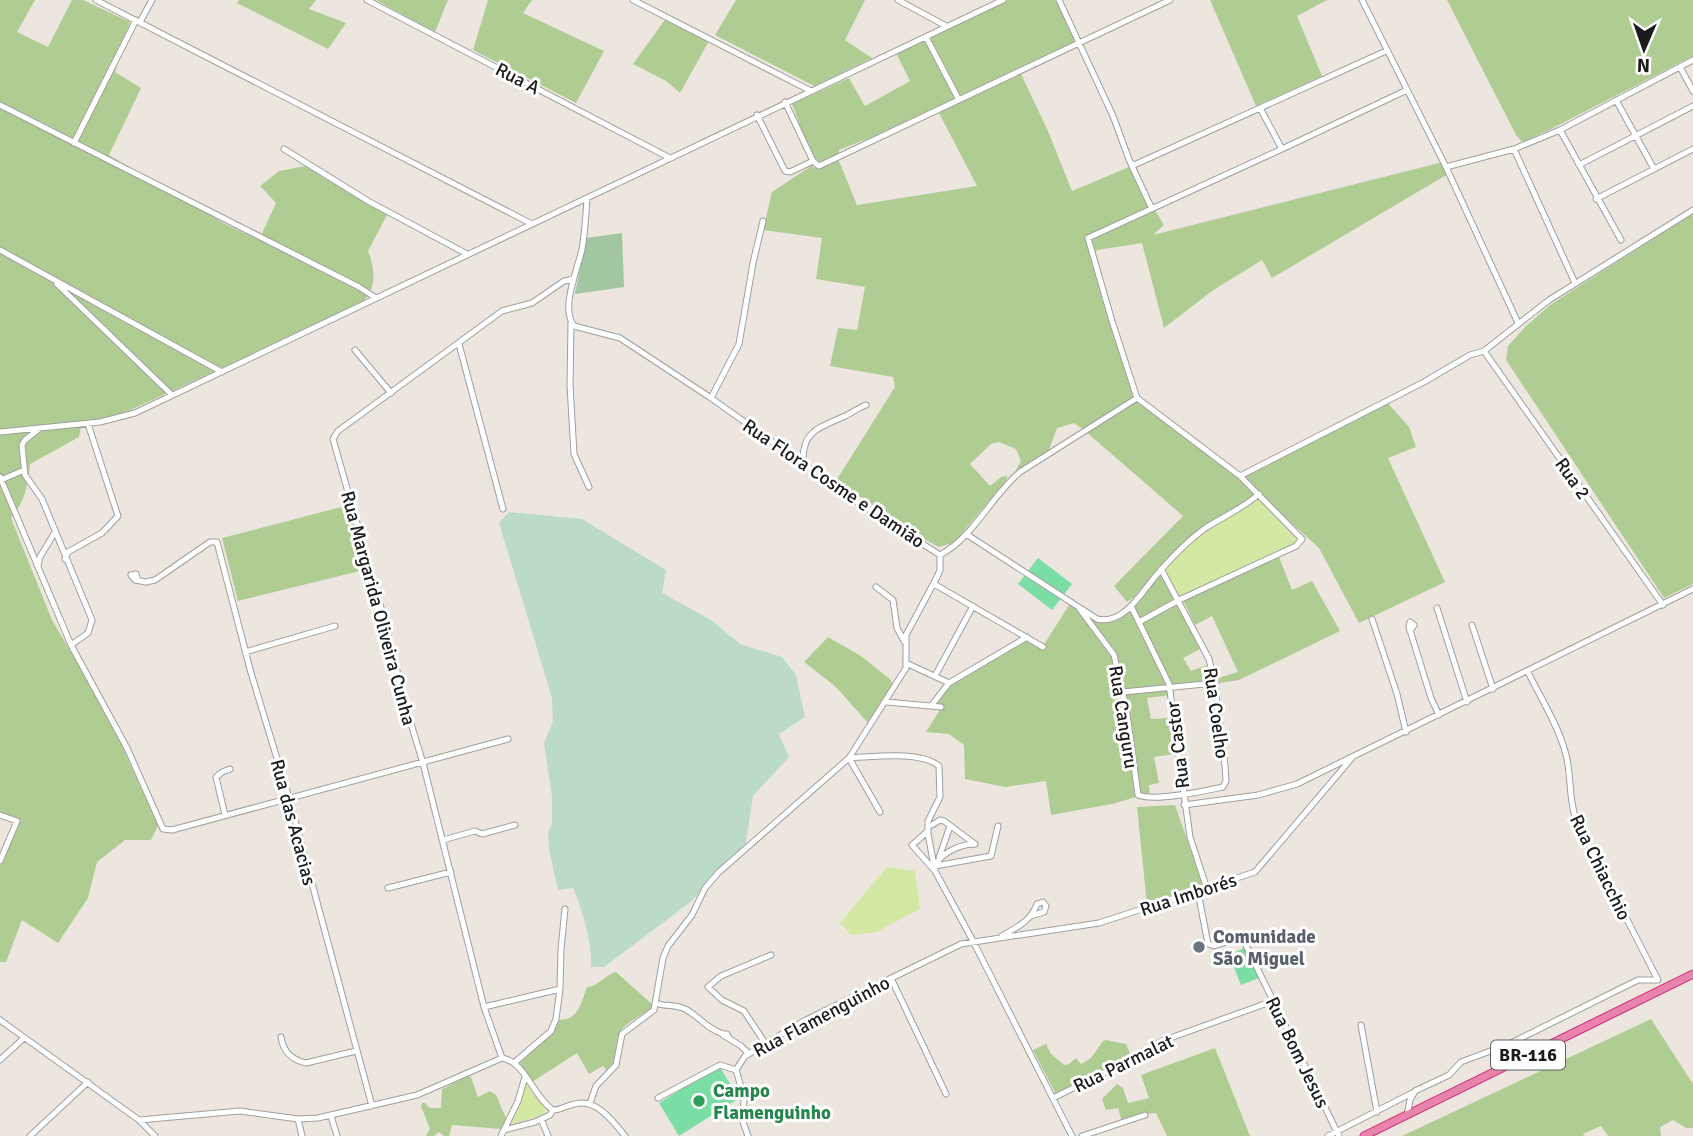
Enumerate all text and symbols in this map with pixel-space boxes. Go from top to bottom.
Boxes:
north arrow [1609,14,1679,84]
text: N [1636,53,1650,77]
street label: Rua A [491,58,544,100]
street label: Rua Flora Cosme e Damião [738,414,929,554]
street label: Rua 2 [1549,453,1595,504]
street label: Rua Margarida Oliveira Cunha [335,488,421,728]
street label: Rua Canguru [1103,664,1143,771]
street label: Rua Coelho [1198,666,1234,760]
street label: Rua Castor [1161,700,1195,790]
street label: Rua das Acacias [265,757,321,888]
street label: Rua Chiacchio [1564,811,1636,924]
street label: Rua Imborés [1137,868,1240,922]
place label: Comunidade São Miguel [1213,925,1316,971]
marker: Comunidade São Miguel [1191,939,1207,955]
street label: Rua Flamenguinho [749,971,894,1063]
street label: Rua Bom Jesus [1260,993,1334,1112]
street label: Rua Parmalat [1069,1029,1178,1099]
road number: BR-116 [1491,1040,1565,1070]
place label: Campo Flamenguinho [713,1079,831,1125]
marker: Campo Flamenguinho [691,1093,707,1109]

